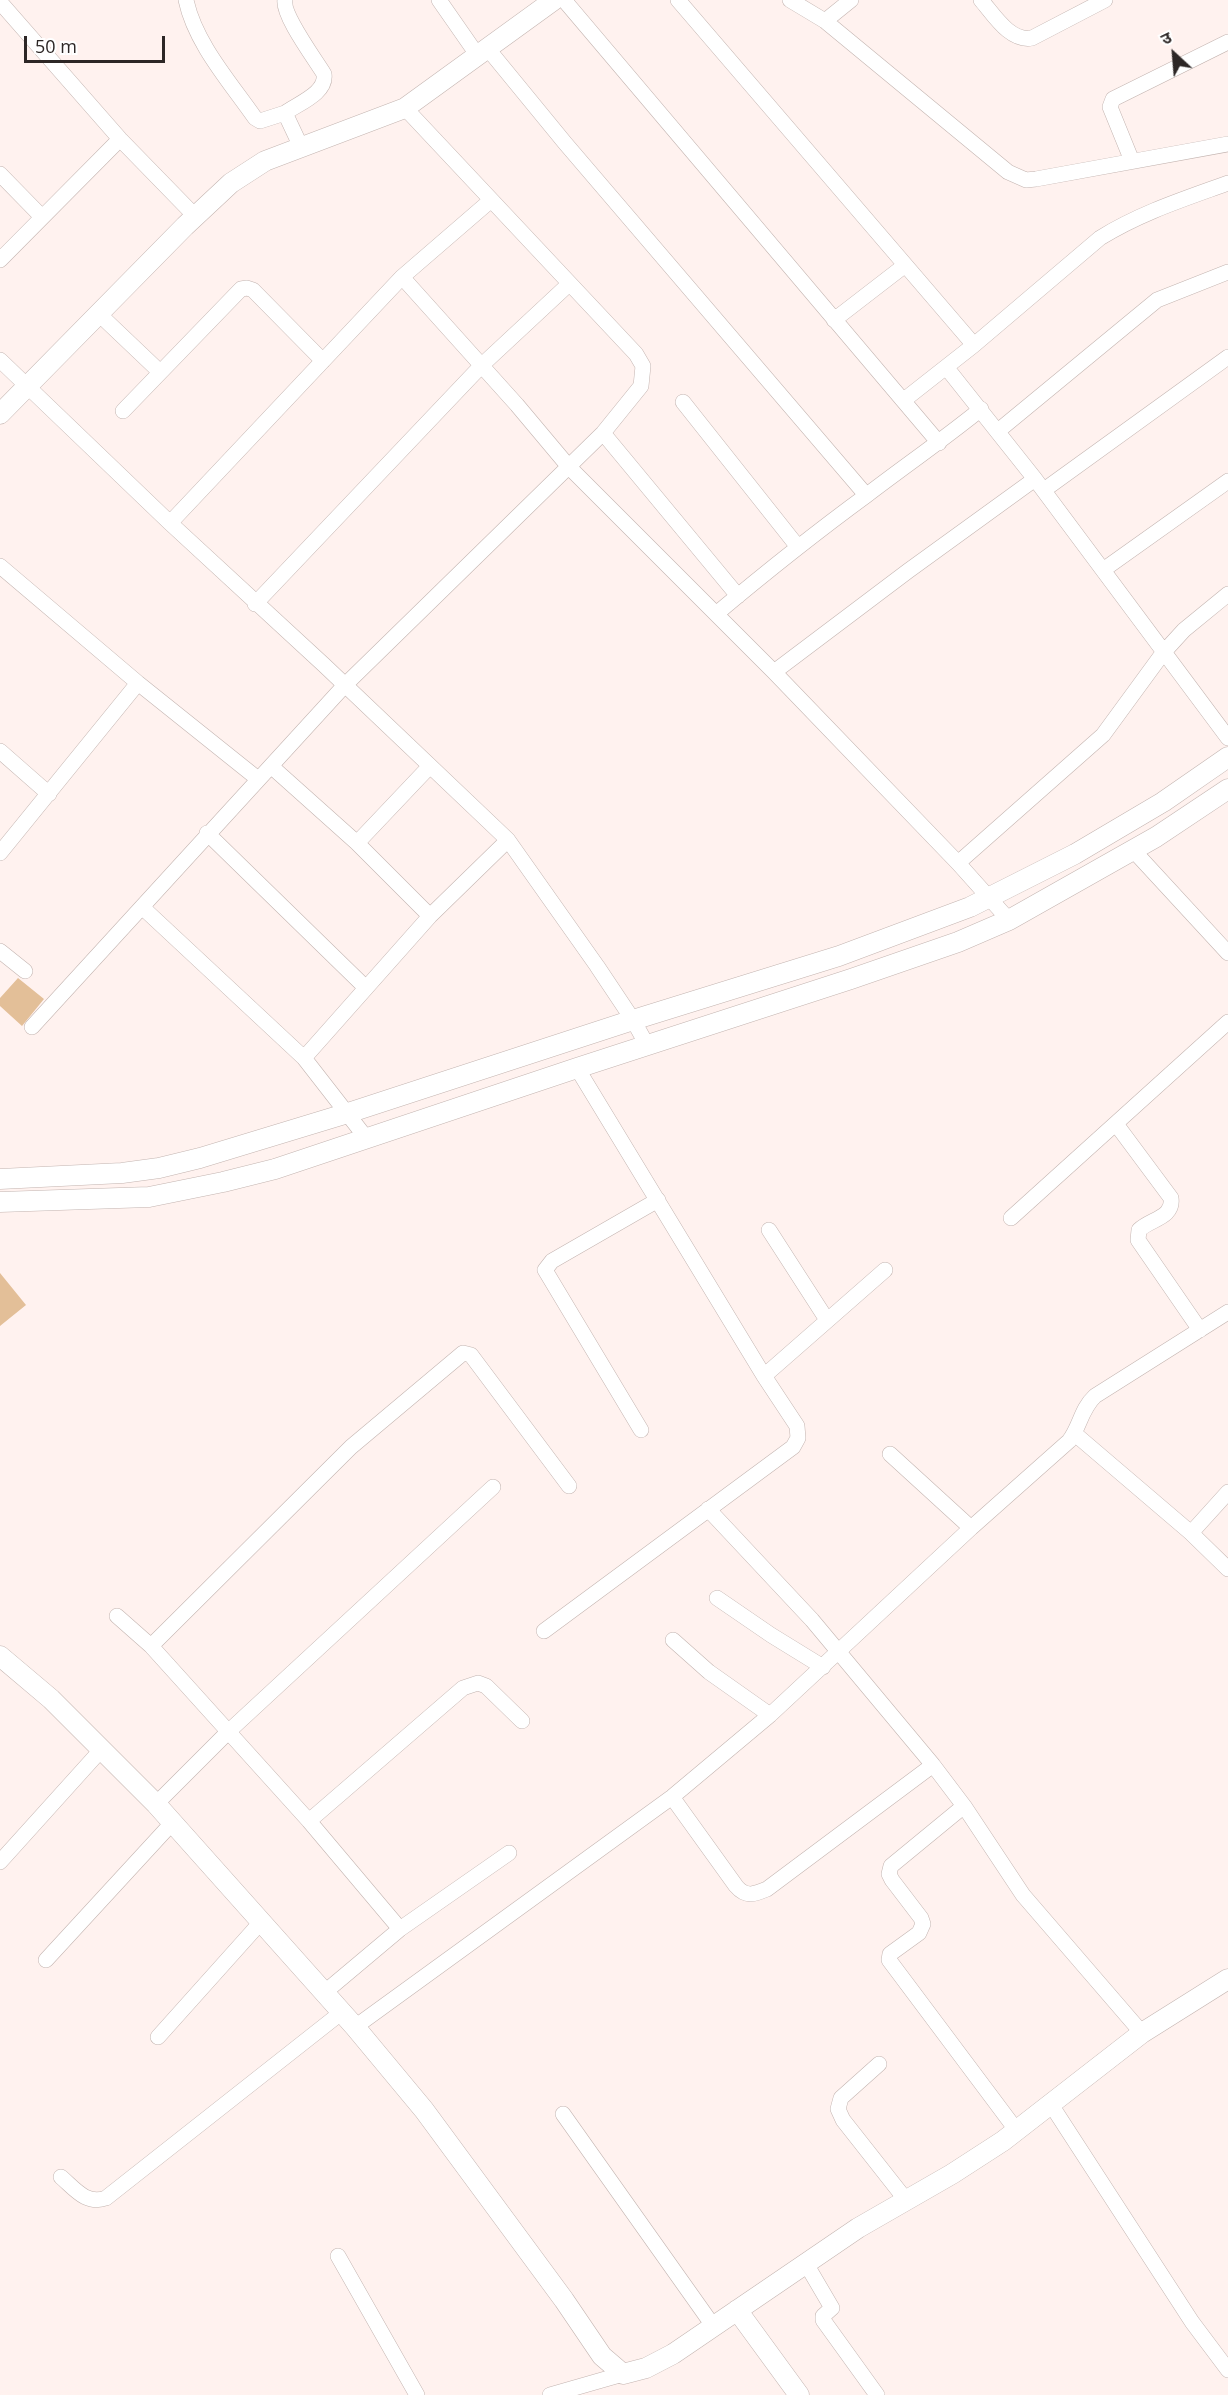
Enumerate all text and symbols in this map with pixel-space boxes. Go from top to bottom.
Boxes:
scale bar [27,24,168,62]
north arrow [1144,24,1204,84]
text: उ [1157,26,1175,50]
text: 50 m [35,34,77,58]

